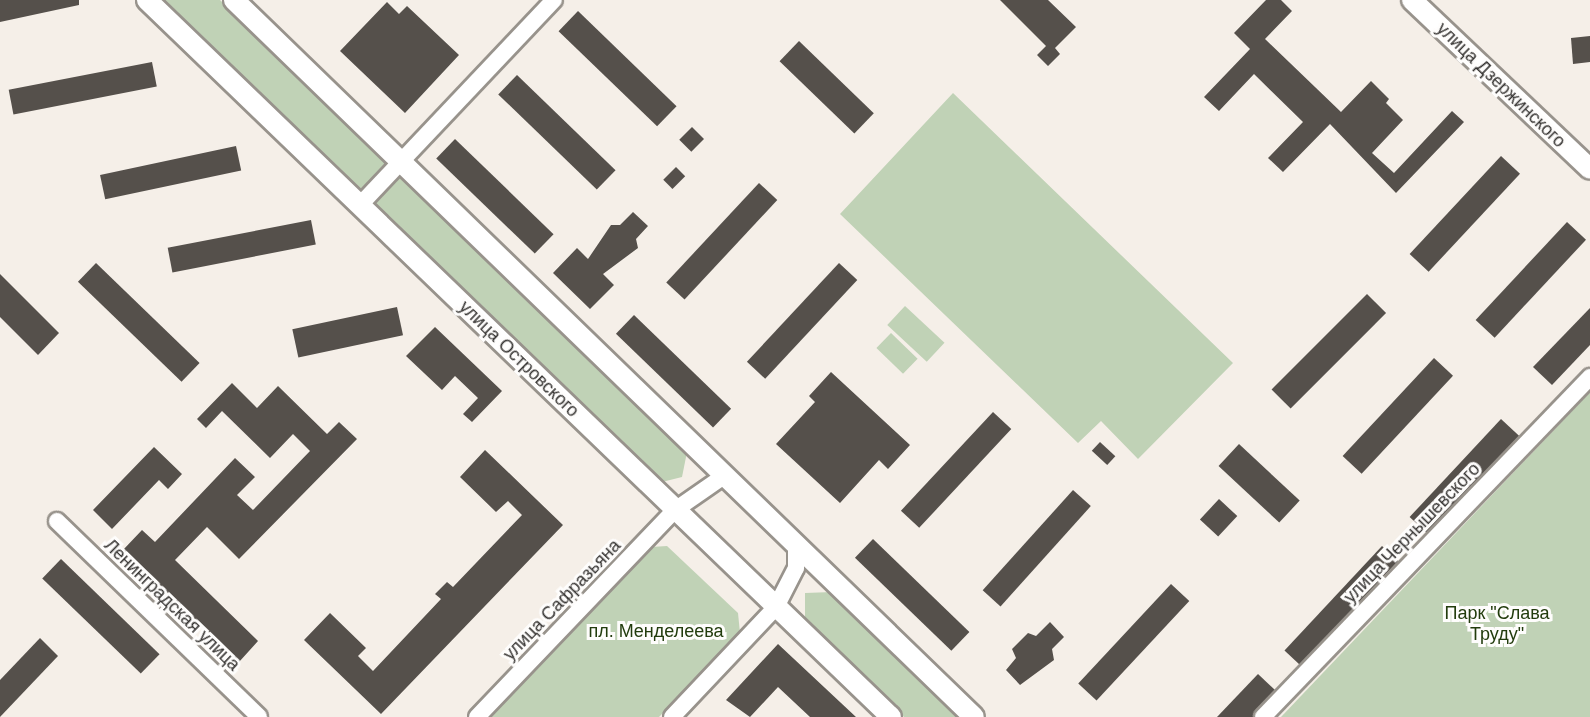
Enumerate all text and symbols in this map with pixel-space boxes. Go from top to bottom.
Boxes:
street label: улица Дзержинского [1432,18,1570,152]
street label: улица Островского [455,296,583,422]
street label: улица Чернышевского [1339,458,1485,608]
street label: Ленинградская улица [100,535,244,675]
street label: улица Сафразьяна [499,535,625,665]
park label: Парк "Слава Труду" [1444,603,1550,646]
park label: пл. Менделеева [588,620,724,642]

